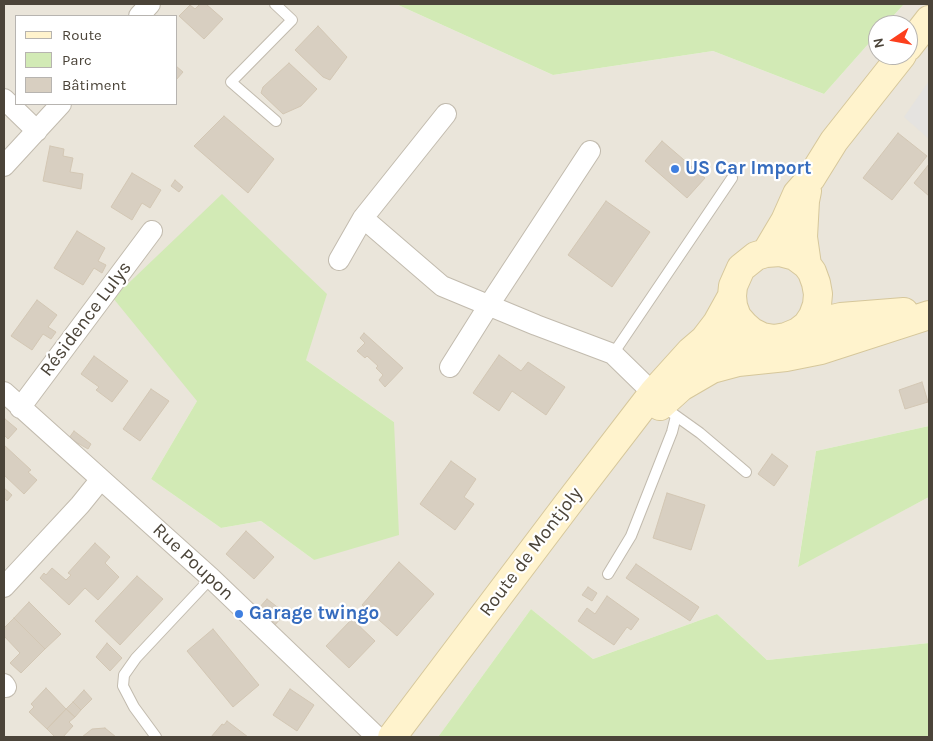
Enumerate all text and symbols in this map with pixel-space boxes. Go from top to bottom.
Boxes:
legend [15,15,178,105]
north arrow [868,15,918,65]
text: Route [62,26,102,44]
text: N [869,36,888,50]
text: Parc [62,51,92,69]
text: Bâtiment [62,76,126,94]
place label: US Car Import [685,158,812,180]
marker: US Car Import [669,163,681,175]
street label: Résidence Lulys [35,257,137,381]
street label: Route de Montjoly [475,483,587,621]
street label: Rue Poupon [148,519,238,605]
place label: Garage twingo [249,603,379,625]
marker: Garage twingo [233,608,245,620]

